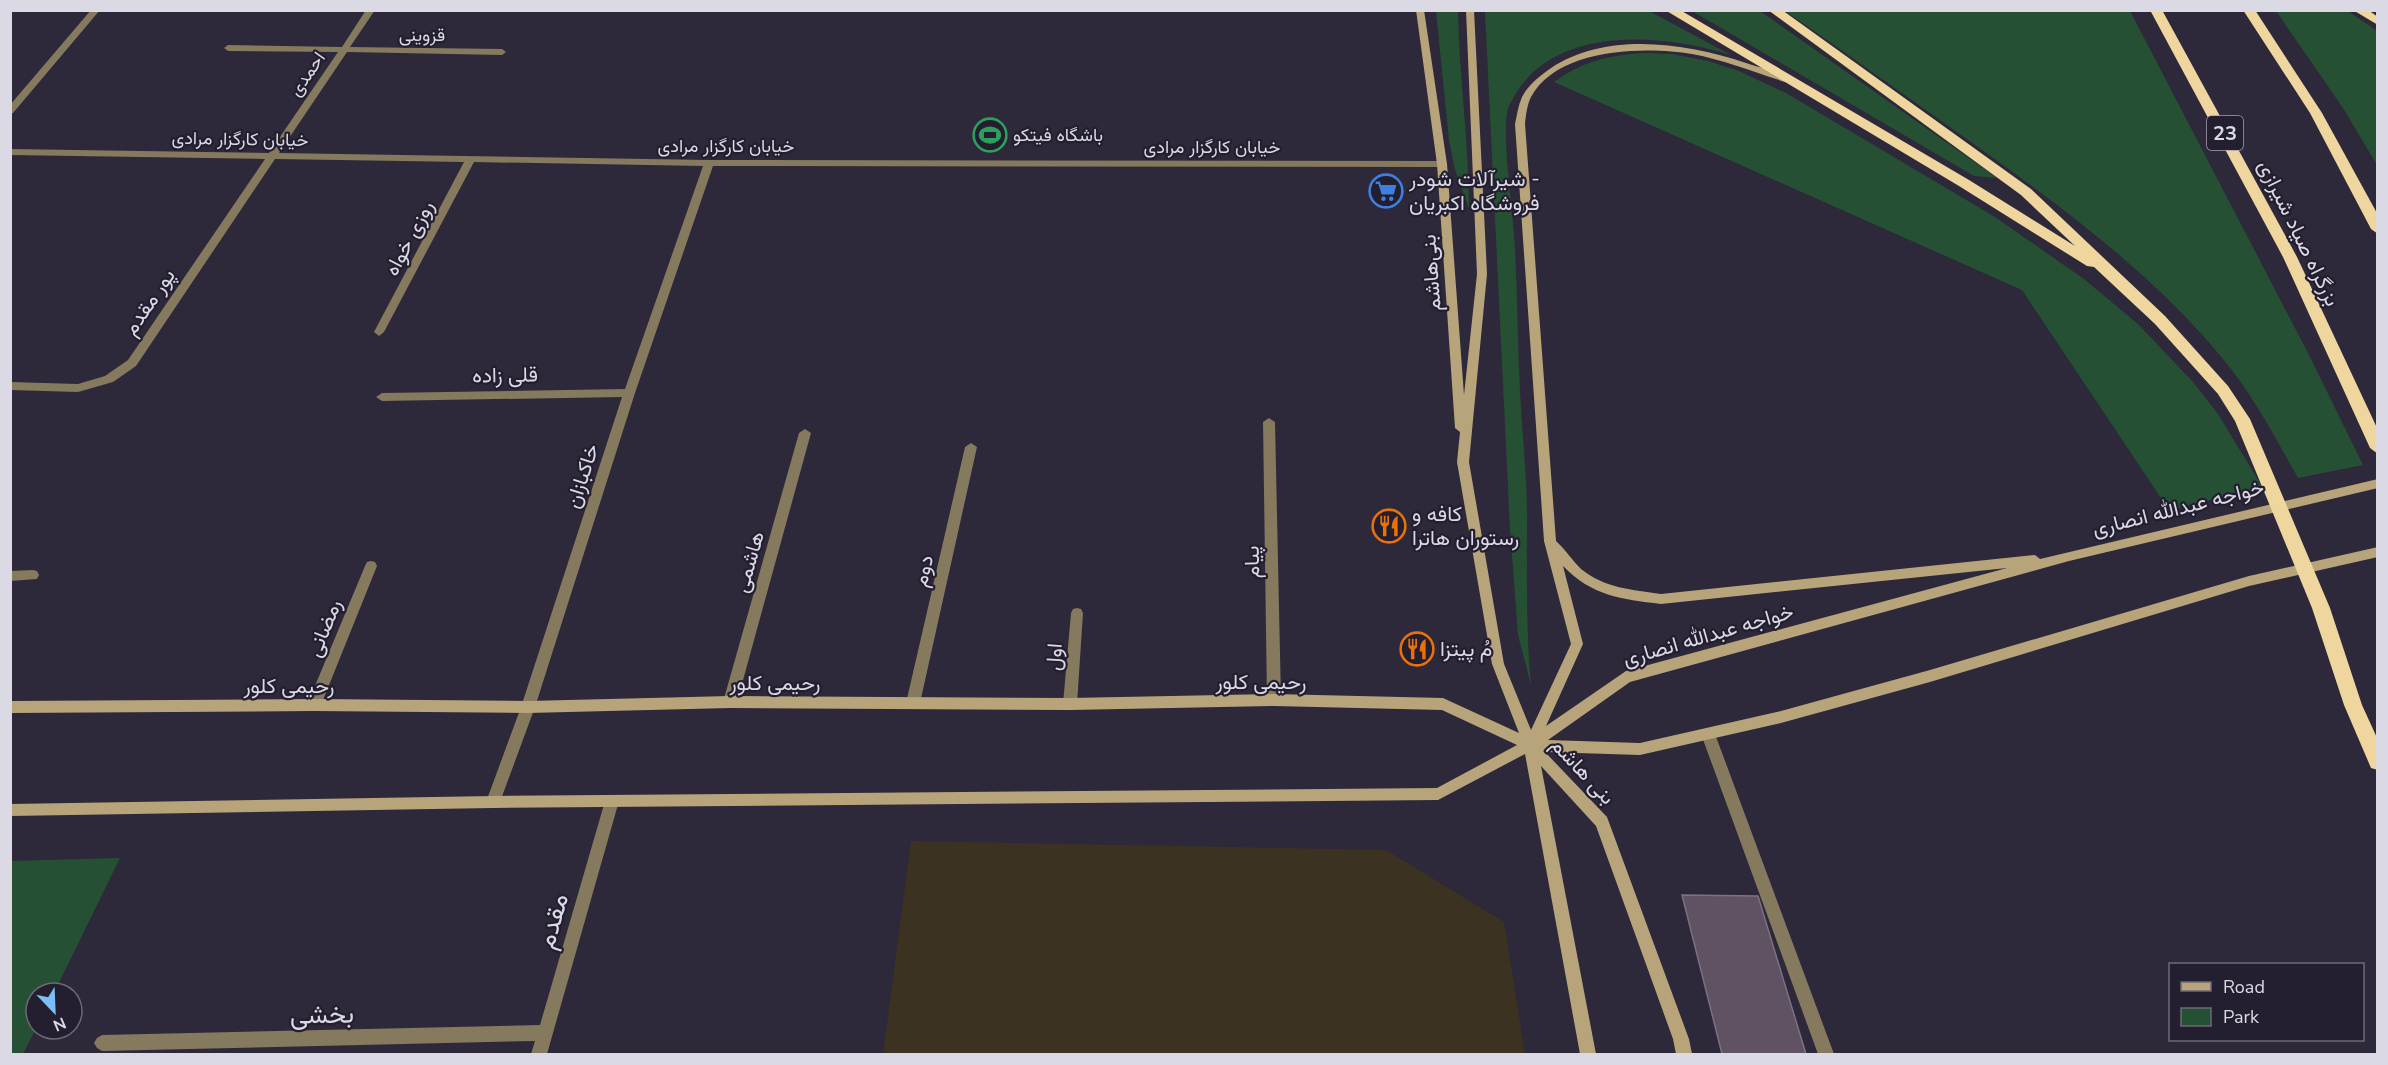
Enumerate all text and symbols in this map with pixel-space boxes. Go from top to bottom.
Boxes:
street label: قزوینی [399,23,445,47]
street label: احمدی [283,47,331,101]
road number: 23 [2207,116,2243,150]
sports icon: باشگاه فیتکو [972,117,1008,153]
place label: باشگاه فیتکو [1013,123,1103,147]
street label: خیابان کارگزار مرادی [171,126,309,152]
street label: خیابان کارگزار مرادی [658,134,794,158]
street label: خیابان کارگزار مرادی [1144,135,1280,159]
street label: بزرگراه صیاد شیرازی [2251,155,2347,311]
place label: شیرآلات شودر - فروشگاه اکبریان [1408,165,1540,217]
supermarket icon: شیرآلات شودر - فروشگاه اکبریان [1368,173,1404,209]
street label: روزی خواه [377,195,441,281]
street label: بنی‌هاشم [1414,234,1448,312]
street label: پور مقدم [116,263,182,341]
street label: قلی زاده [472,360,538,390]
street label: خاکبازان [558,440,606,512]
street label: خواجه عبدالله انصاری [2089,473,2267,543]
place label: کافه و رستوران هاترا [1412,500,1519,552]
restaurant icon: کافه و رستوران هاترا [1371,508,1407,544]
street label: هاشمی [727,528,771,596]
street label: پیام [1238,545,1266,579]
street label: دوم [906,552,940,590]
street label: رمضانی [300,595,348,661]
street label: خواجه عبدالله انصاری [1619,597,1797,673]
restaurant icon: مُ پیتزا [1399,631,1435,667]
place label: مُ پیتزا [1440,635,1492,663]
street label: اول [1039,642,1069,672]
street label: رحیمی کلور [1214,668,1307,696]
street label: رحیمی کلور [728,669,821,697]
street label: رحیمی کلور [242,672,335,700]
street label: بنی هاشم [1545,731,1621,811]
street label: مقدم [528,889,577,953]
legend [2169,963,2364,1041]
text: Road [2223,975,2265,999]
north arrow [24,981,84,1041]
street label: بخشی [290,996,354,1033]
text: Park [2223,1005,2260,1029]
text: N [50,1011,69,1036]

